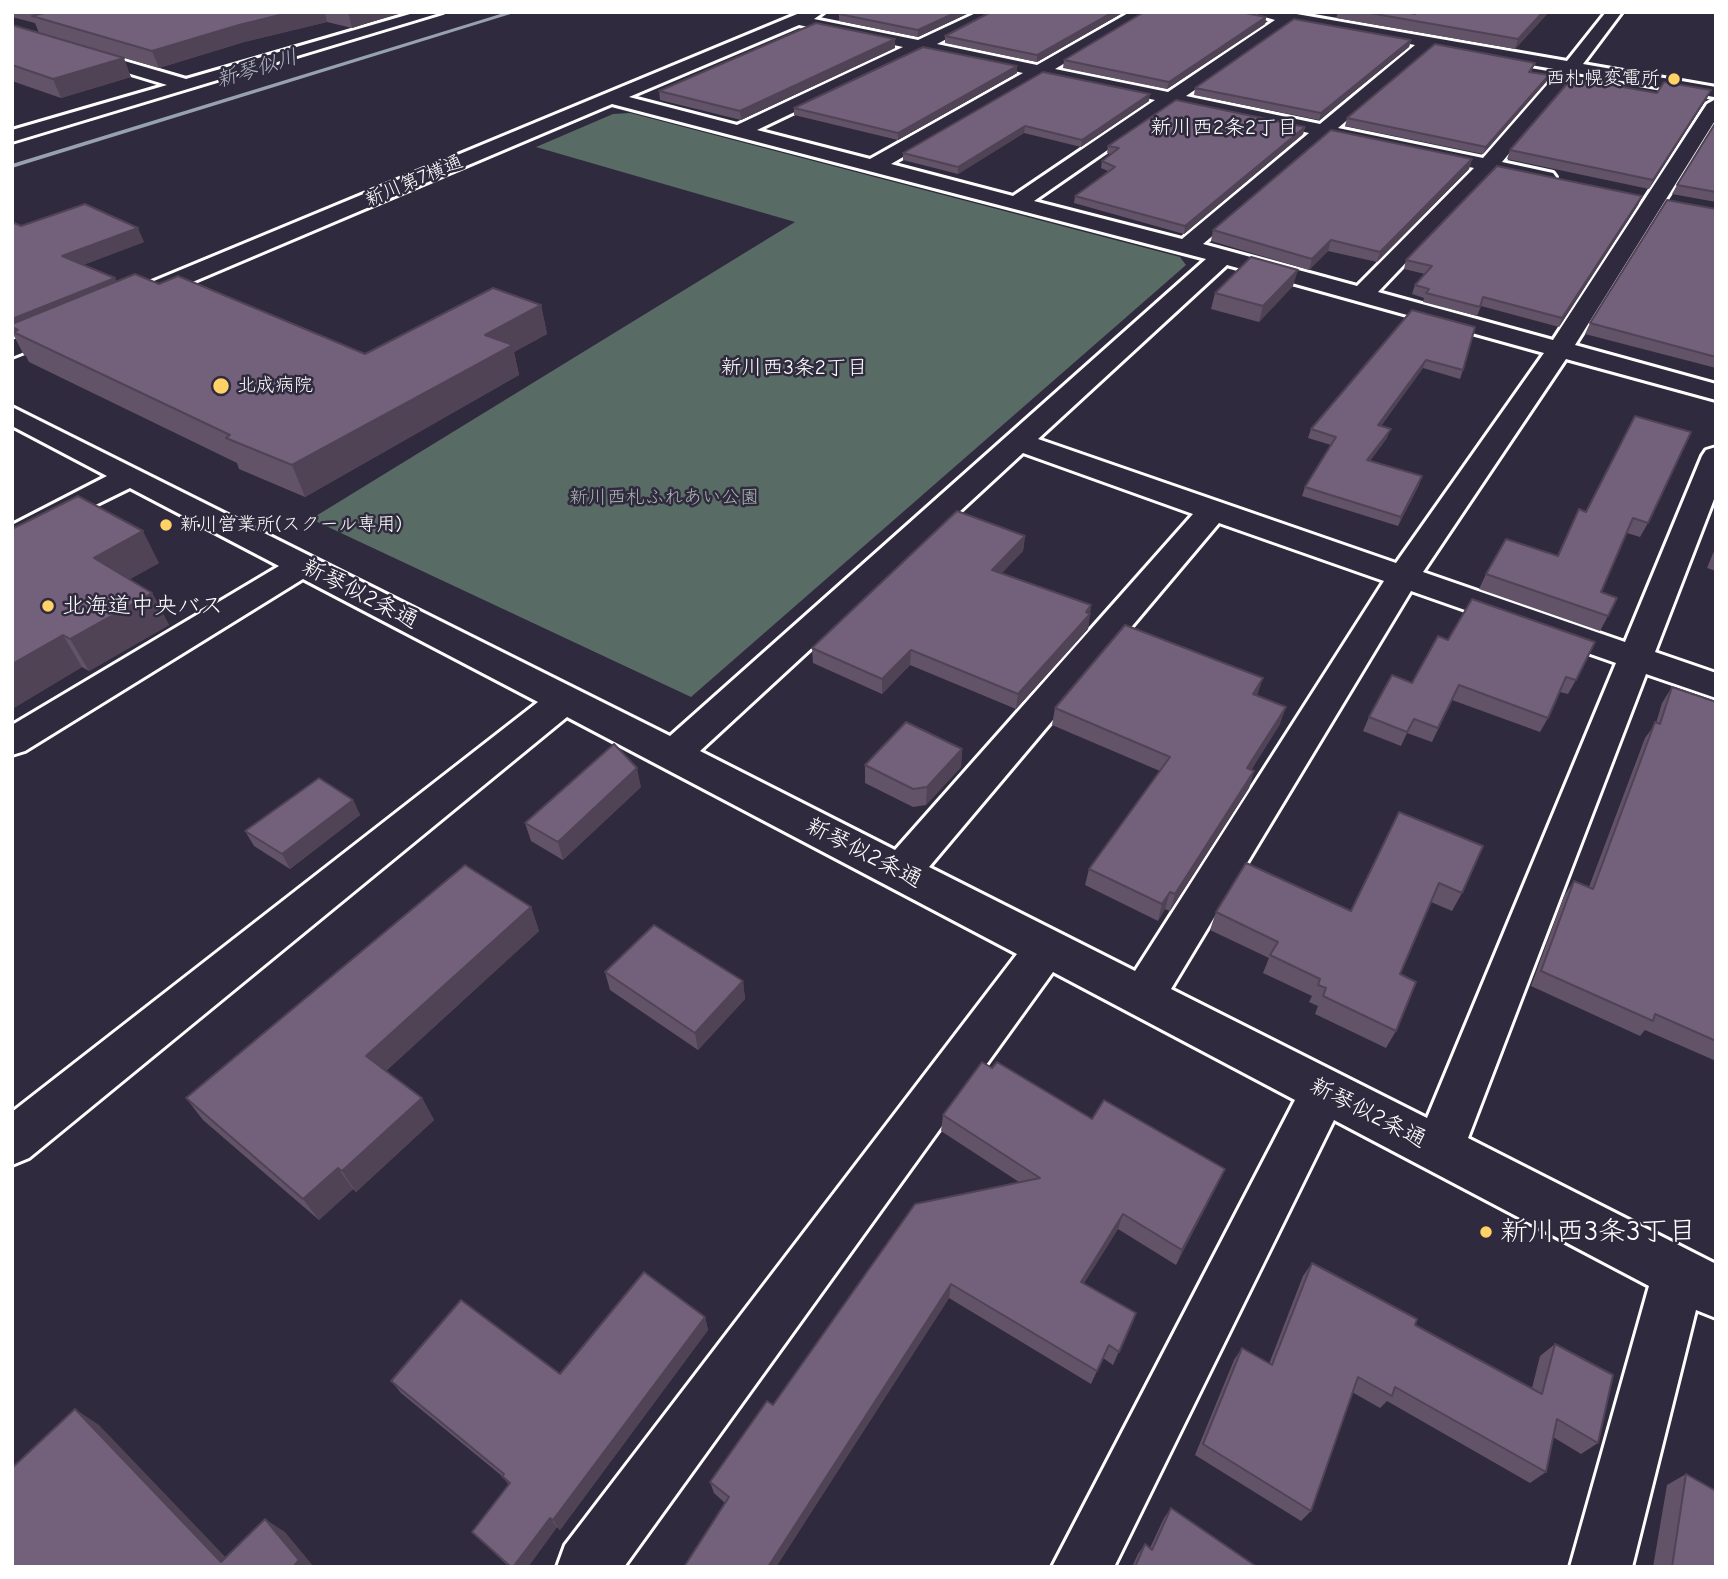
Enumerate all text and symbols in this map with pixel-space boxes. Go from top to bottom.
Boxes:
water label: 新琴似川 [213,45,301,93]
place label: 西札幌変電所 [1546,68,1660,90]
marker: 西札幌変電所 [1666,71,1682,87]
district label: 新川西2条2丁目 [1150,115,1298,141]
street label: 新川第7横通 [362,150,466,212]
district label: 新川西3条2丁目 [720,355,868,381]
place label: 北成病院 [237,375,313,397]
marker: 北成病院 [211,376,231,396]
park label: 新川西札ふれあい公園 [569,487,759,509]
place label: 新川営業所(スクール専用) [180,514,402,536]
marker: 新川営業所(スクール専用) [158,517,174,533]
street label: 新琴似2条通 [297,553,423,635]
place label: 北海道中央バス [62,592,223,620]
marker: 北海道中央バス [40,598,56,614]
street label: 新琴似2条通 [801,812,927,894]
street label: 新琴似2条通 [1305,1072,1431,1154]
place label: 新川西3条3丁目 [1500,1215,1696,1249]
marker: 新川西3条3丁目 [1478,1224,1494,1240]

